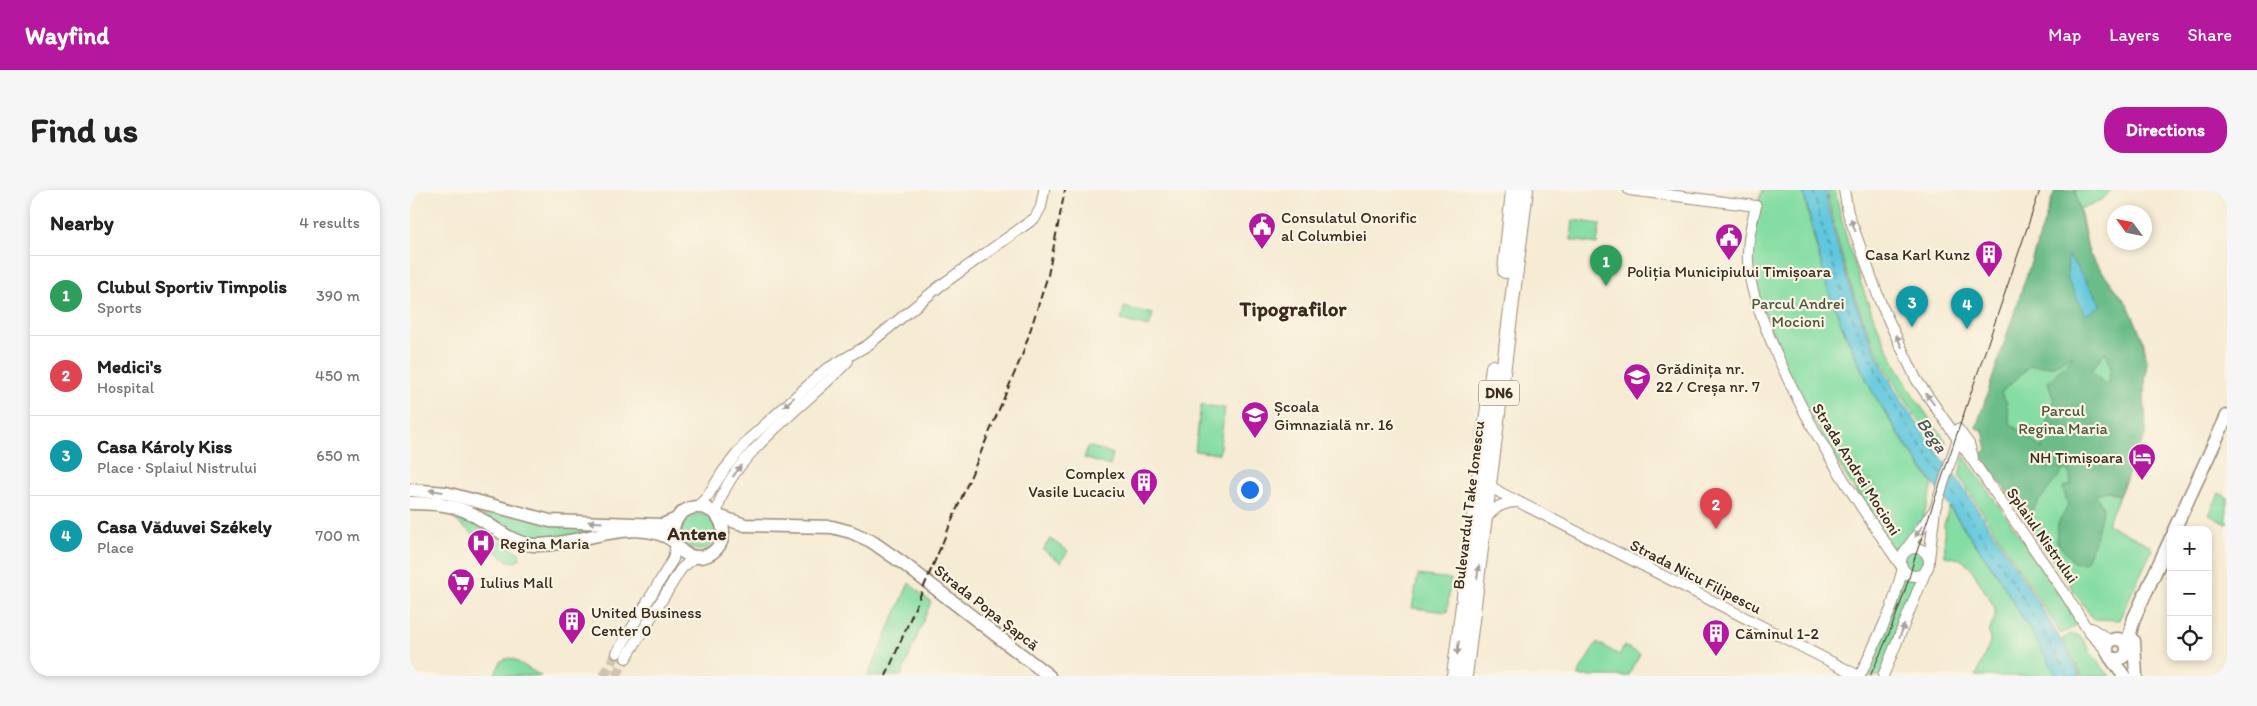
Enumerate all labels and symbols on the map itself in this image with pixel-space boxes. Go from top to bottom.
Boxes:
north arrow [2107,205,2152,250]
place label: Consulatul Onorific al Columbiei [1281,208,1417,245]
public building icon: Consulatul Onorific al Columbiei [1247,211,1277,250]
one-way arrow [1849,217,1857,232]
public building icon: Poliția Municipiului Timișoara [1714,222,1744,261]
building icon: Casa Karl Kunz [1974,239,2004,278]
pin: 1 [1590,245,1622,286]
place label: Casa Karl Kunz [1865,245,1971,264]
place label: Poliția Municipiului Timișoara [1627,262,1832,281]
pin: 3 [1896,286,1928,327]
pin: 4 [1951,288,1983,329]
park label: Parcul Andrei Mocioni [1751,294,1845,331]
district label: Tipografilor [1239,296,1347,322]
one-way arrow [1894,334,1902,348]
place label: Grădinița nr. 22 / Creșa nr. 7 [1656,359,1760,396]
school or university icon: Grădinița nr. 22 / Creșa nr. 7 [1622,362,1652,401]
road number: DN6 [1479,380,1519,406]
one-way arrow [1925,392,1935,406]
one-way arrow [784,396,796,408]
place label: Școala Gimnazială nr. 16 [1274,397,1394,434]
school or university icon: Școala Gimnazială nr. 16 [1240,400,1270,439]
street label: Strada Andrei Mocioni [1808,400,1905,539]
park label: Parcul Regina Maria [2018,401,2108,438]
water label: Bega [1912,413,1953,458]
street label: Bulevardul Take Ionescu [1449,419,1488,591]
hotel icon: NH Timișoara [2127,442,2157,481]
place label: NH Timișoara [2029,448,2123,467]
one-way arrow [732,464,742,478]
place label: Complex Vasile Lucaciu [1028,464,1125,501]
building icon: Complex Vasile Lucaciu [1129,467,1159,506]
your location [1237,477,1263,503]
street label: Splaiul Nistrului [2003,484,2083,587]
one-way arrow [428,487,444,495]
pin: 2 [1700,488,1732,529]
one-way arrow [586,517,602,525]
district label: Antene [667,522,726,545]
one-way arrow [1914,524,1924,538]
hospital icon: Regina Maria [466,528,496,567]
place label: Regina Maria [500,534,590,553]
street label: Strada Nicu Filipescu [1627,535,1765,618]
street label: Strada Popa Șapcă [930,561,1043,655]
one-way arrow [1474,564,1482,580]
supermarket icon: Iulius Mall [446,567,476,606]
place label: Iulius Mall [480,573,553,592]
place label: United Business Center 0 [591,603,702,640]
building icon: United Business Center 0 [557,606,587,645]
building icon: Căminul 1-2 [1701,618,1731,657]
one-way arrow [1898,623,1906,638]
place label: Căminul 1-2 [1735,624,1819,643]
one-way arrow [1453,640,1461,656]

